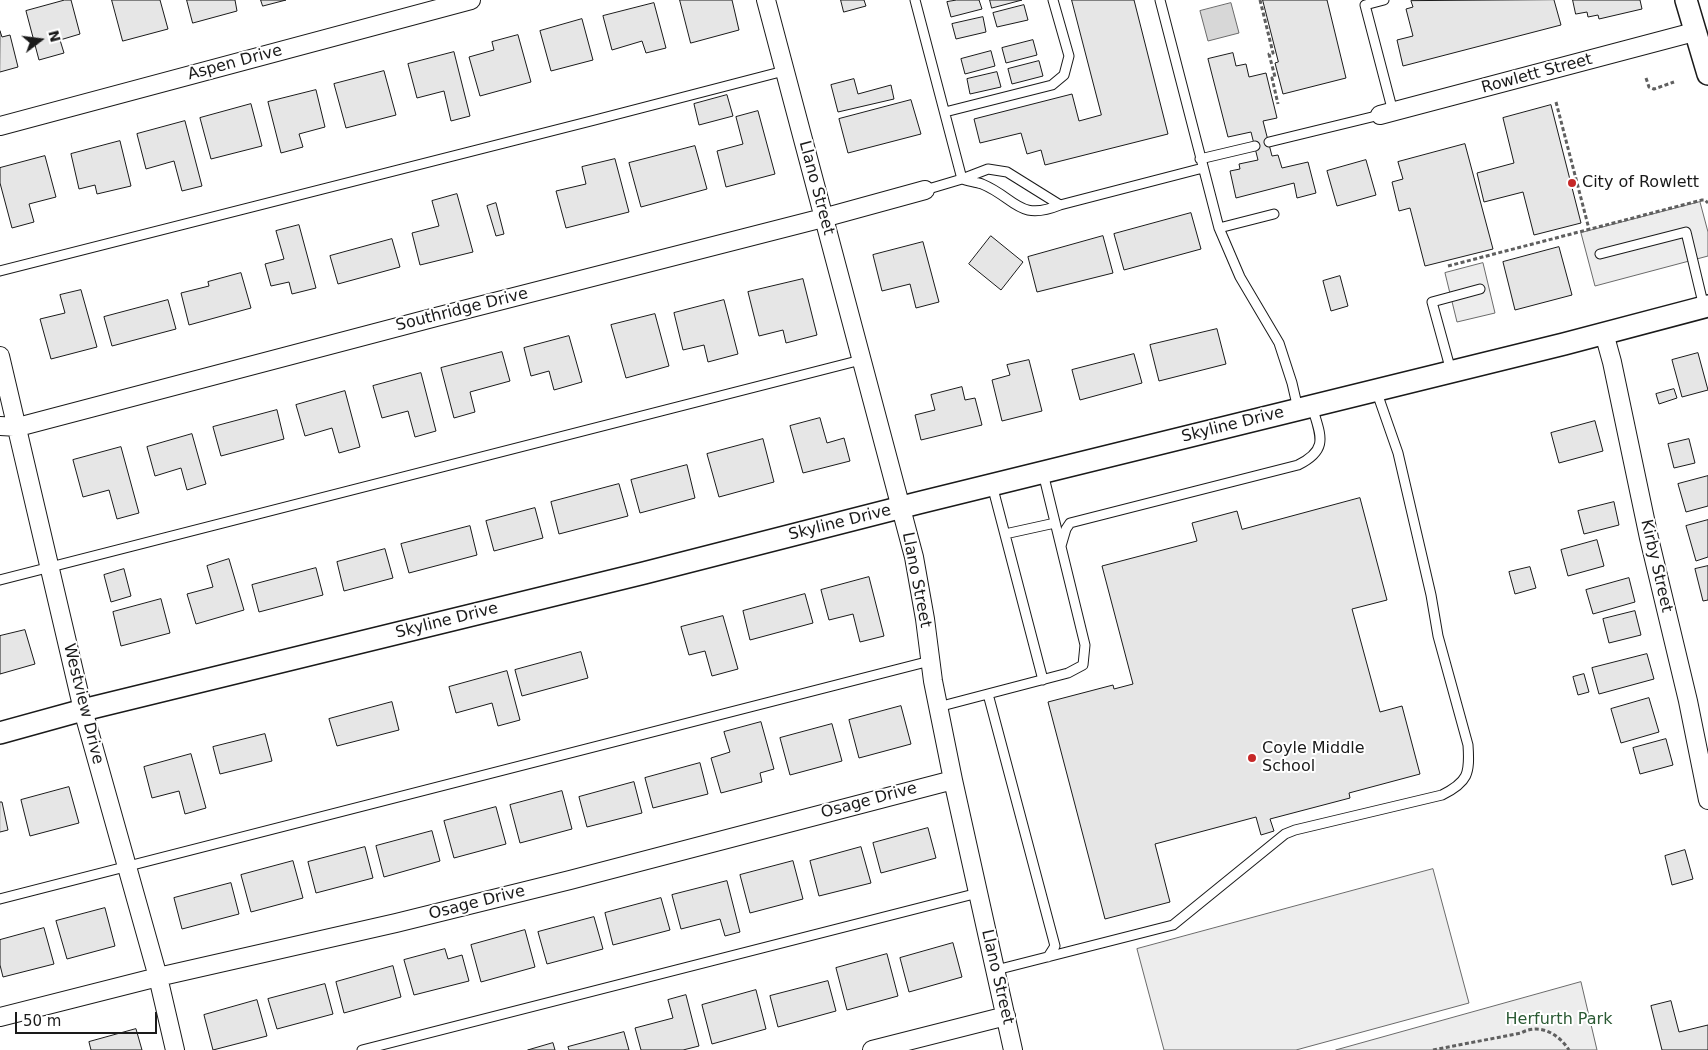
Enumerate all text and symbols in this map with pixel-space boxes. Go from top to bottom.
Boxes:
north arrow [15,15,65,65]
text: N [45,28,64,44]
street label: Aspen Drive [186,41,284,85]
street label: Rowlett Street [1480,50,1594,98]
street label: Llano Street [794,139,838,237]
place label: City of Rowlett [1582,173,1699,193]
marker: City of Rowlett [1566,177,1578,189]
street label: Southridge Drive [394,284,530,336]
street label: Skyline Drive [1180,403,1286,447]
street label: Skyline Drive [787,501,893,545]
street label: Kirby Street [1636,518,1676,614]
street label: Llano Street [897,531,935,629]
street label: Skyline Drive [394,599,500,643]
street label: Westview Drive [59,642,107,766]
place label: Coyle Middle School [1262,739,1365,777]
marker: Coyle Middle School [1246,752,1258,764]
street label: Osage Drive [819,779,919,823]
street label: Osage Drive [427,882,527,924]
street label: Llano Street [977,928,1017,1026]
scale bar [18,1002,160,1034]
park label: Herfurth Park [1506,1010,1612,1030]
text: 50 m [23,1012,61,1030]

